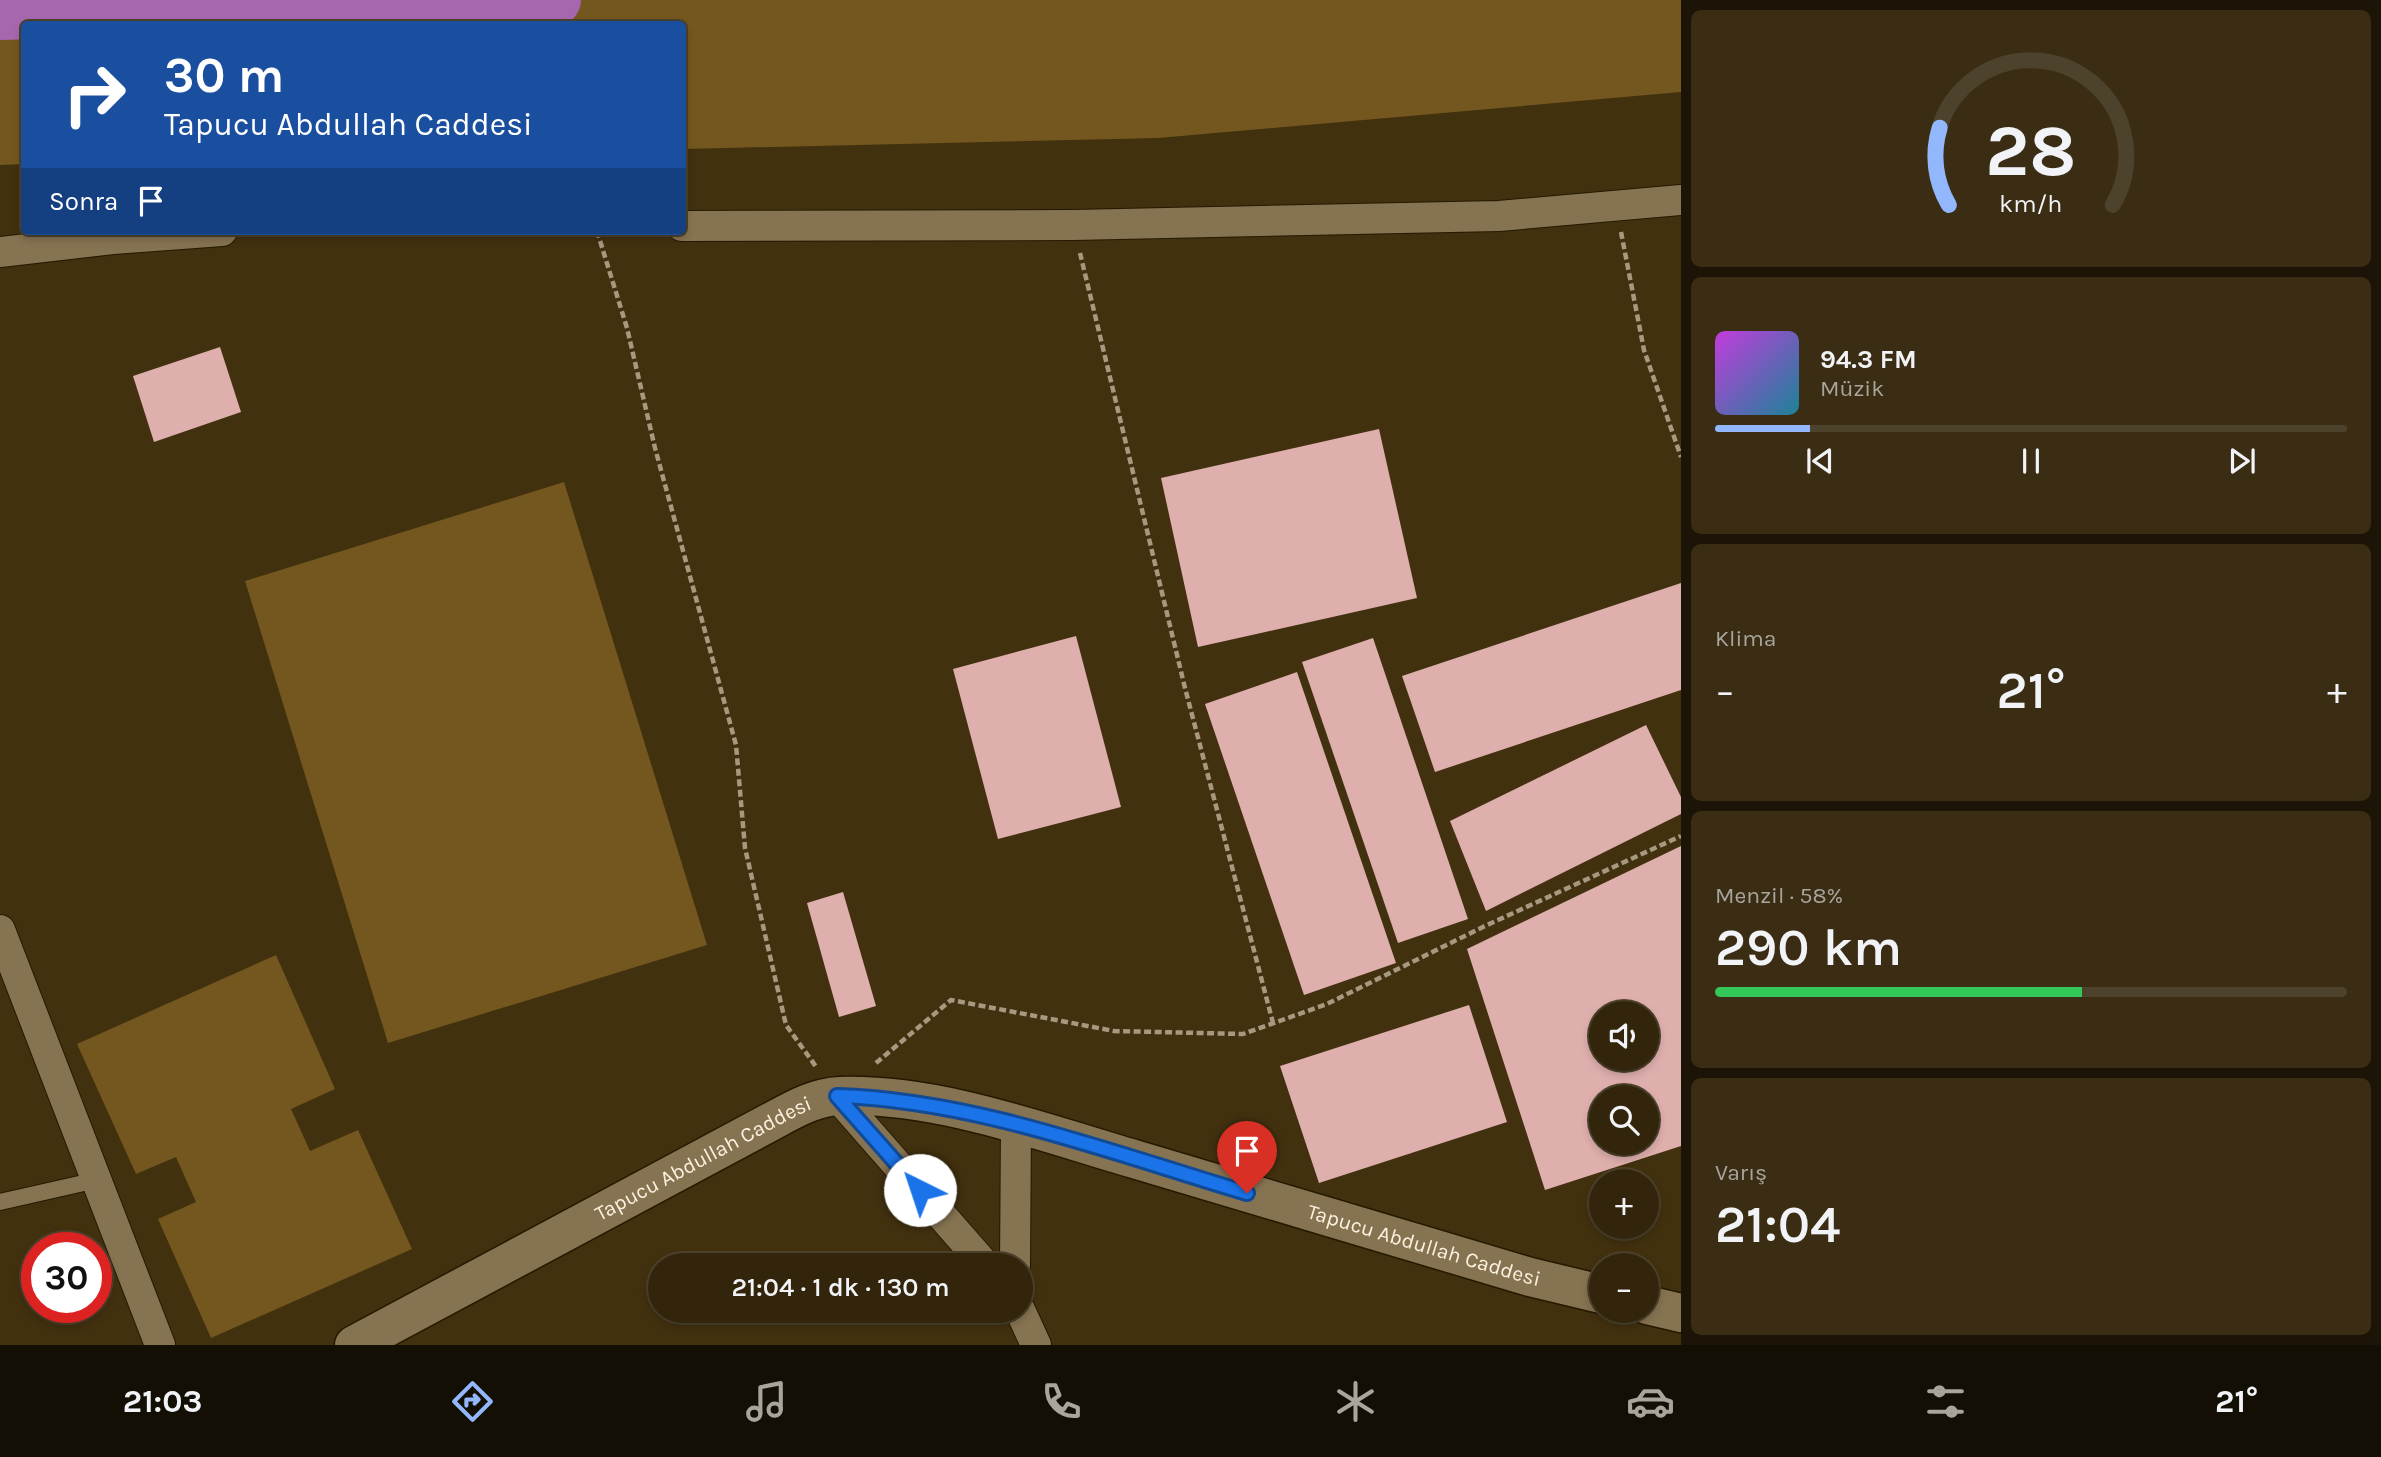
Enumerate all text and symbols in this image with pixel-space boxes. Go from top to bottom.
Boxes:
text: 30 m [164,47,284,104]
icon: right [49,49,140,140]
text: Tapucu Abdullah Caddesi [164,106,532,143]
text: 28 [1985,108,2077,193]
icon: arrive [132,182,170,220]
text: Sonra [49,186,118,217]
text: km/h [1999,188,2063,217]
text: 94.3 FM [1820,344,1917,375]
text: Müzik [1820,375,1884,402]
icon: previous [1801,442,1839,480]
icon: pause [2012,442,2050,480]
icon: next [2223,442,2261,480]
text: Klima [1715,625,1776,652]
text: 21° [1997,660,2065,721]
text: − [1715,669,1735,714]
text: + [2327,669,2347,714]
text: Menzil · 58% [1715,882,1843,909]
text: 290 km [1715,917,1902,978]
map controls [1589,1001,1659,1323]
button: sound [1589,1001,1659,1071]
button: search [1589,1085,1659,1155]
street label: Tapucu Abdullah Caddesi [591,1091,815,1226]
pin [1217,1121,1277,1193]
icon: arrive [1228,1132,1266,1170]
position arrow [883,1153,957,1227]
text: Varış [1715,1159,1767,1186]
button: + [1589,1169,1659,1239]
text: 21:04 [1715,1194,1841,1255]
street label: Tapucu Abdullah Caddesi [1305,1199,1543,1291]
speed limit sign: 30 [21,1232,112,1323]
button: − [1589,1253,1659,1323]
text: 21:04 · 1 dk · 130 m [731,1272,950,1303]
icon: directions [448,1377,497,1426]
icon: music [742,1377,791,1426]
icon: phone [1037,1377,1086,1426]
icon: climate [1331,1377,1380,1426]
icon: car [1626,1377,1675,1426]
icon: filters [1921,1377,1970,1426]
text: 21:03 [123,1383,202,1420]
text: 21° [2215,1383,2258,1420]

